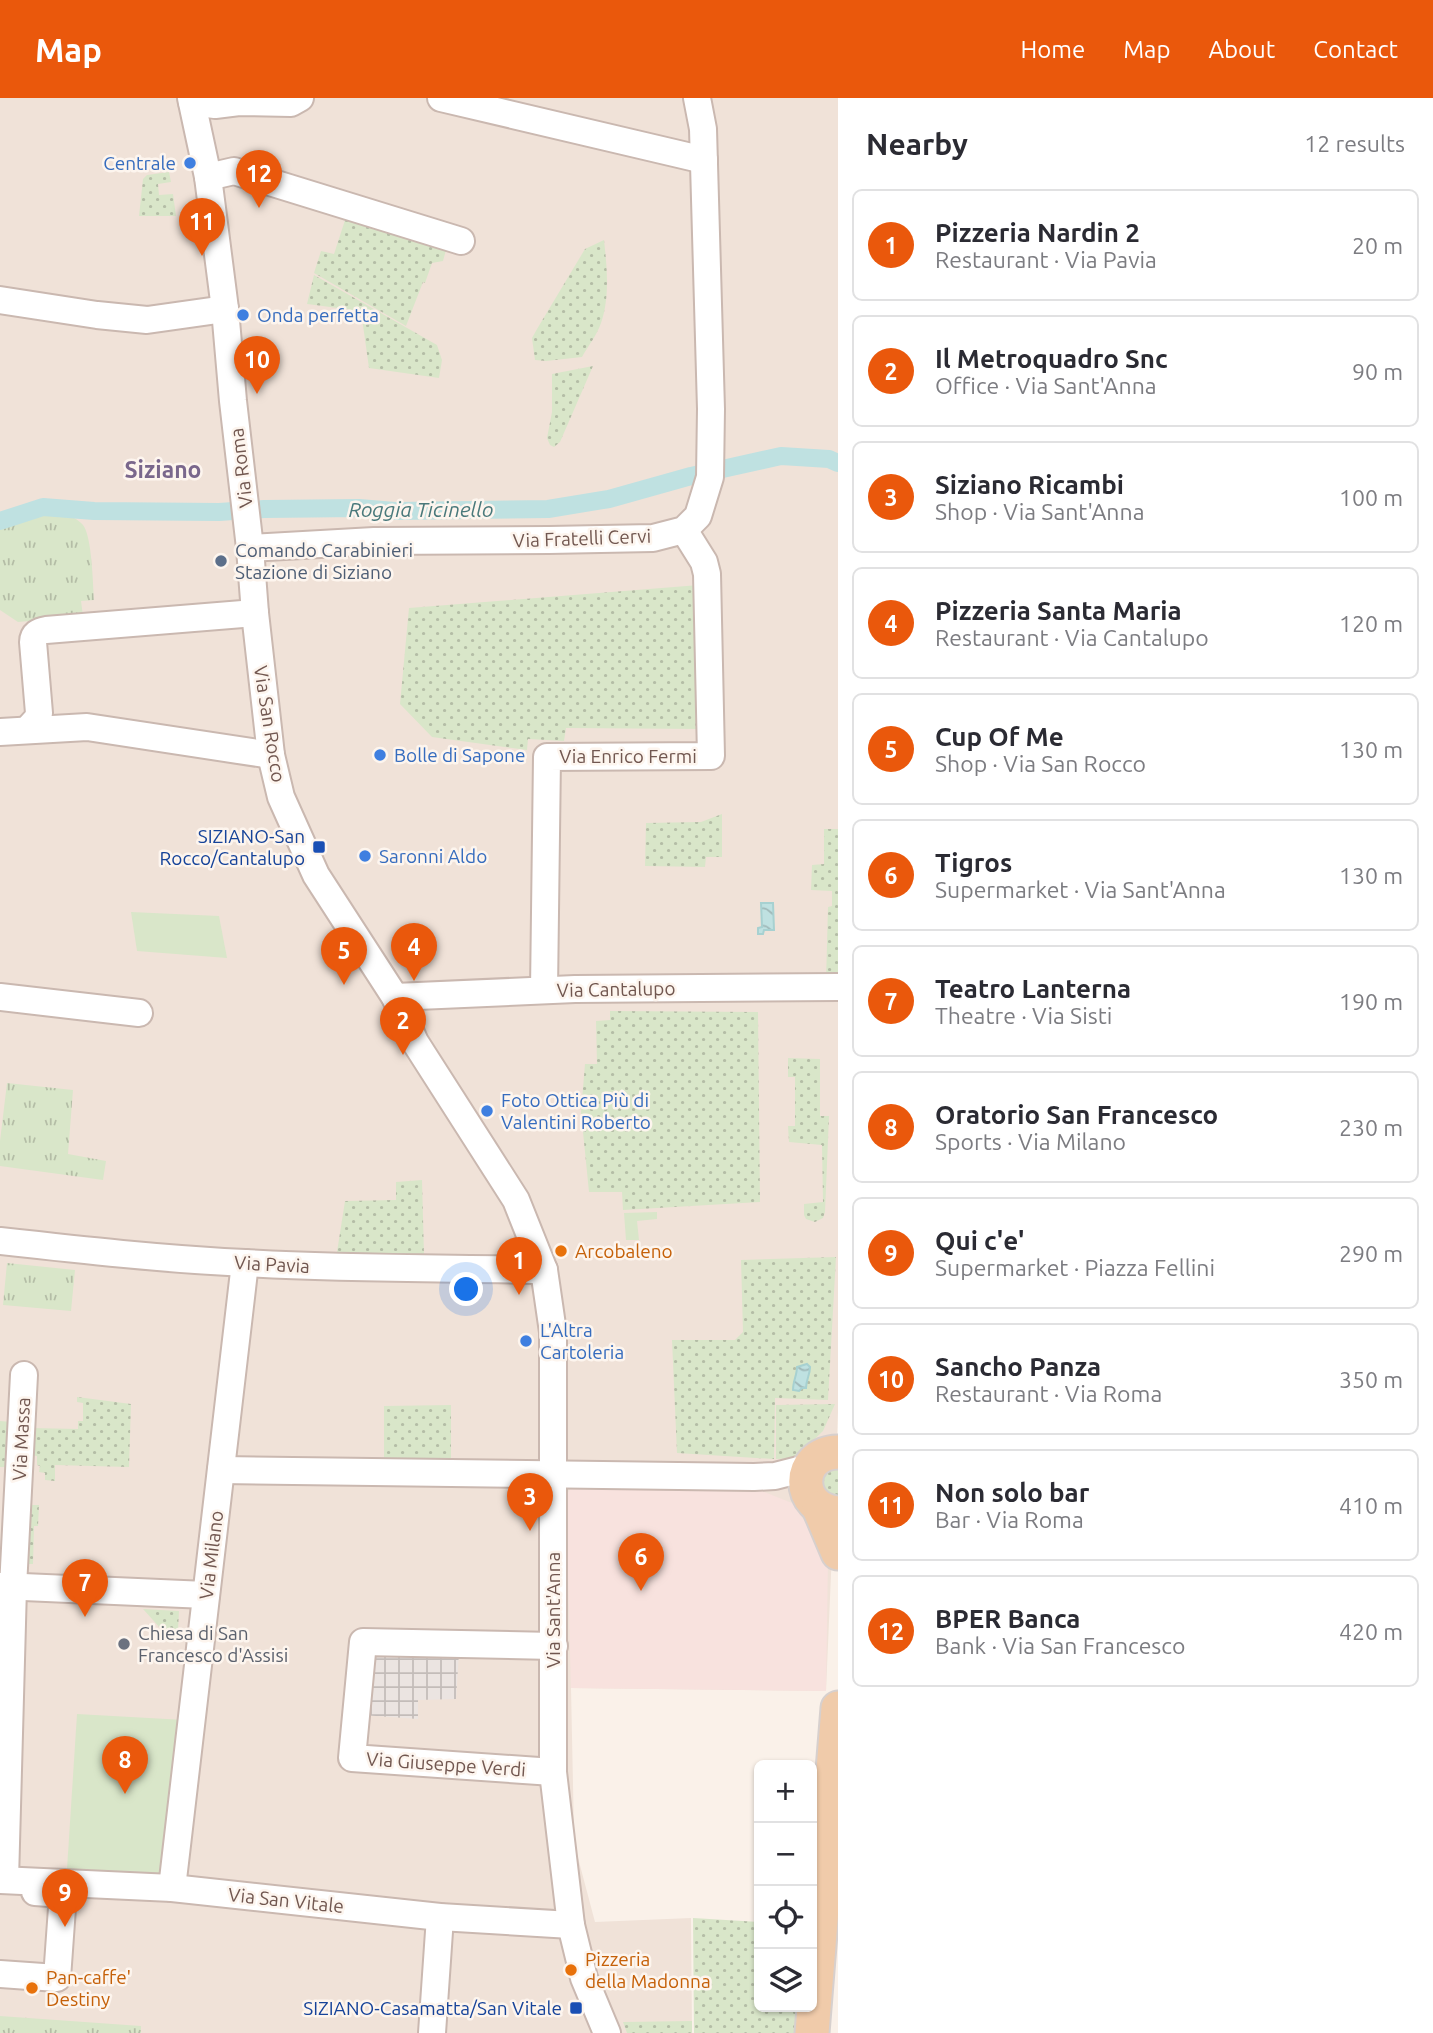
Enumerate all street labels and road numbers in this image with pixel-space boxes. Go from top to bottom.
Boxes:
street label: Via Roma [225,427,257,509]
street label: Via Fratelli Cervi [512,525,652,551]
street label: Via San Rocco [250,664,290,784]
street label: Via Enrico Fermi [559,745,697,767]
street label: Via Cantalupo [556,977,676,1001]
street label: Via Pavia [233,1251,311,1277]
street label: Via Massa [8,1397,34,1481]
street label: Via Milano [195,1509,227,1601]
street label: Via Sant'Anna [542,1552,564,1668]
street label: Via Giuseppe Verdi [365,1747,527,1781]
street label: Via San Vitale [227,1883,345,1917]

